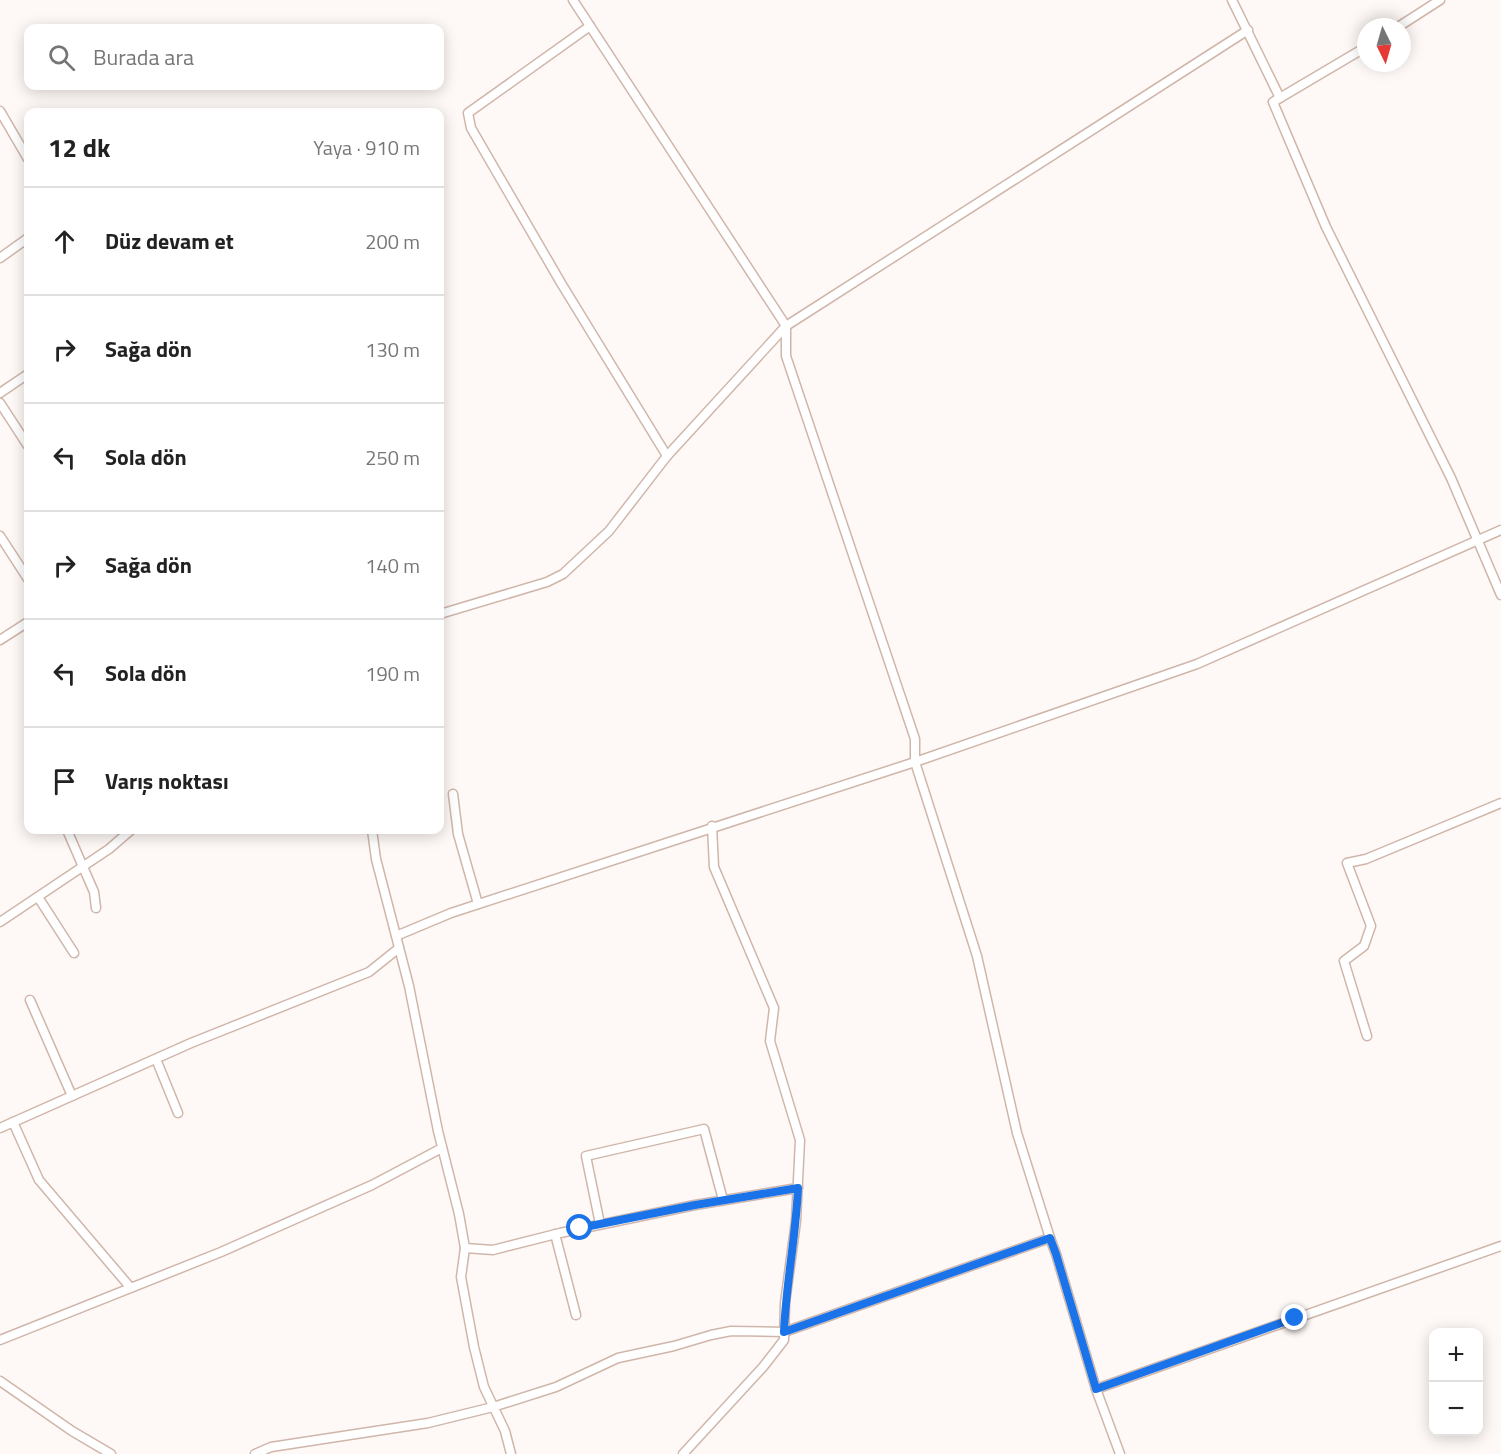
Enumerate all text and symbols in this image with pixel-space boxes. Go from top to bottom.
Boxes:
north arrow [1357,18,1411,72]
search box [24,24,444,90]
text: Burada ara [93,40,194,74]
icon: search [45,41,78,74]
text: 12 dk [48,128,111,167]
text: Yaya · 910 m [313,132,420,163]
text: Düz devam et [105,224,234,258]
icon: ahead [48,225,81,258]
text: 200 m [365,226,420,257]
text: Sağa dön [105,332,192,366]
icon: right [48,333,81,366]
text: 130 m [365,334,420,365]
text: Sola dön [105,440,187,474]
icon: left [48,441,81,474]
text: 250 m [365,442,420,473]
text: Sağa dön [105,548,192,582]
icon: right [48,549,81,582]
text: 140 m [365,550,420,581]
text: Sola dön [105,656,187,690]
icon: left [48,657,81,690]
text: 190 m [365,658,420,689]
text: Varış noktası [105,764,229,798]
icon: arrive [48,765,81,798]
route start [566,1214,592,1240]
route end [1281,1304,1307,1330]
map controls [1429,1328,1483,1436]
button: + [1429,1328,1483,1382]
button: − [1429,1382,1483,1436]

